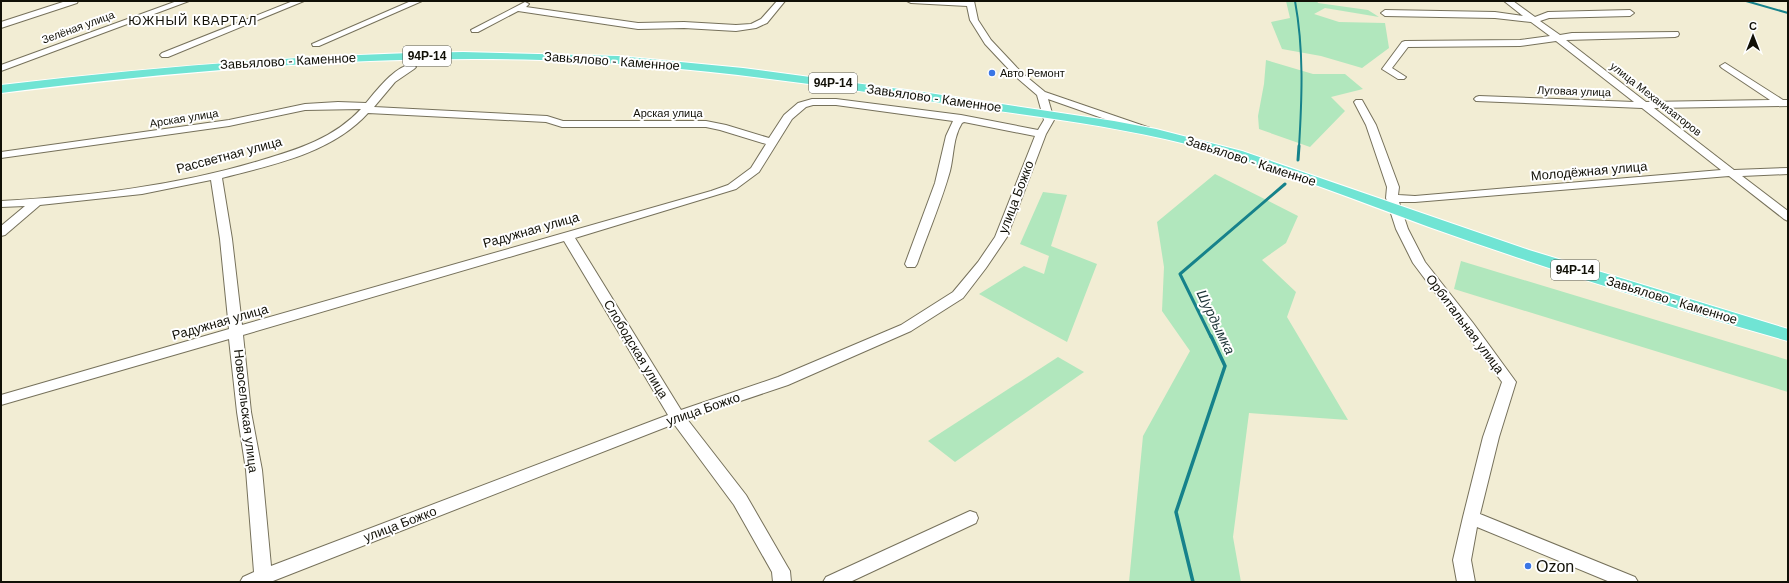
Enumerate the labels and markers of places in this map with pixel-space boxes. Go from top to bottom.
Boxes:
place label: Авто Ремонт [1000,67,1065,79]
marker: Авто Ремонт [987,68,997,78]
place label: Ozon [1536,558,1574,575]
marker: Ozon [1523,561,1533,571]

